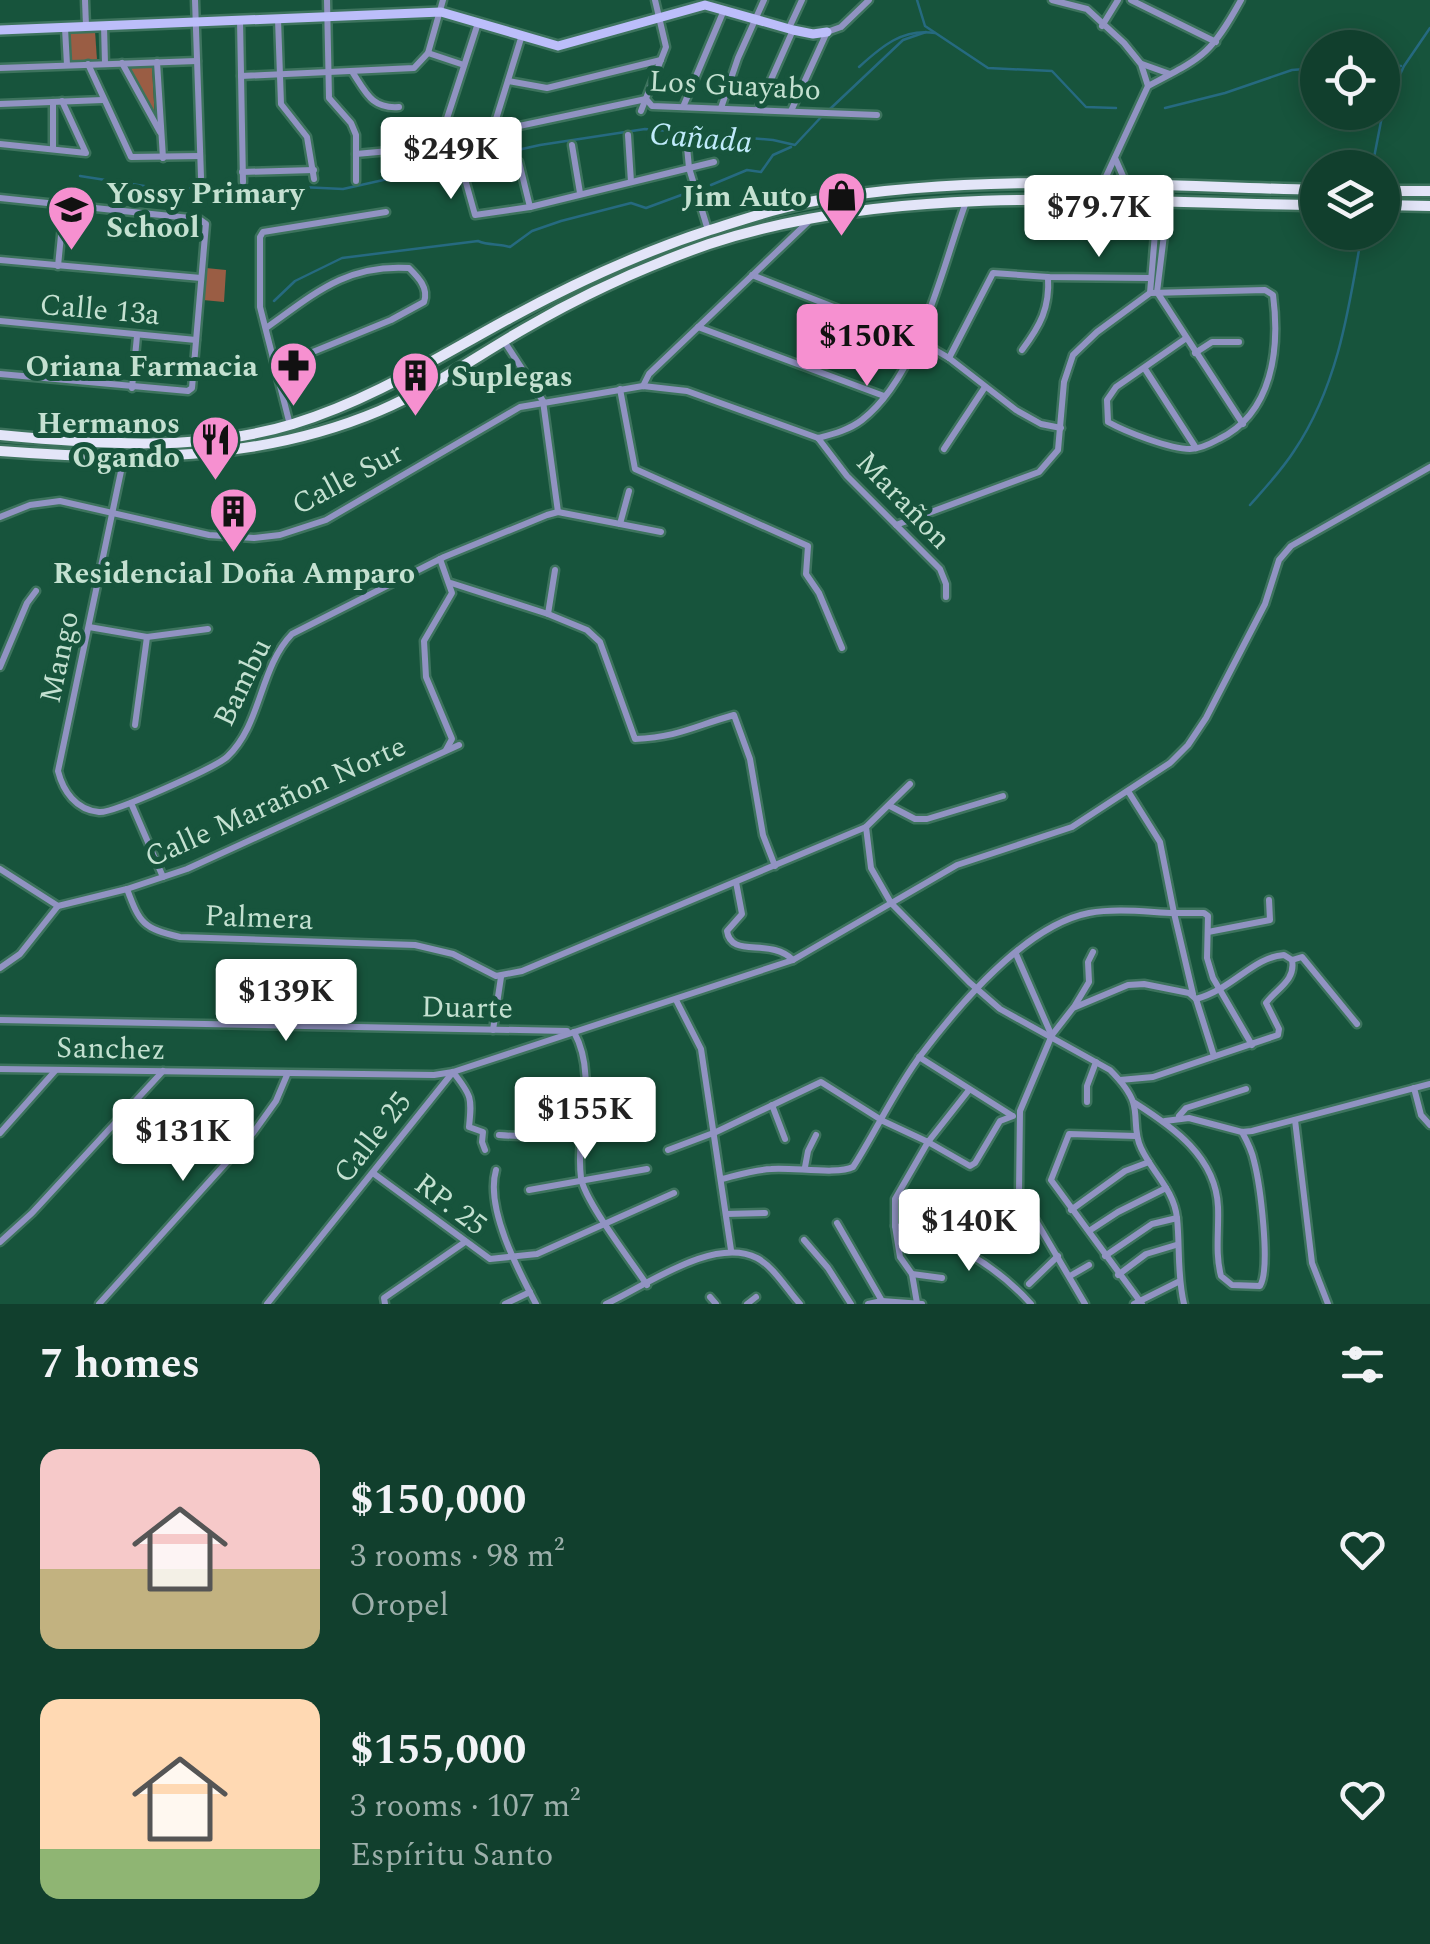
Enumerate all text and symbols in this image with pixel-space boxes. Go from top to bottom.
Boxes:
map controls [1300,30,1400,250]
button: locate [1300,30,1400,130]
street label: Los Guayabo [648,59,822,113]
water label: Cañada [647,110,754,167]
pin: $249K [381,117,521,202]
text: $249K [403,125,499,174]
button: layers [1300,150,1400,250]
shop icon: Jim Auto [816,170,868,238]
place label: Yossy Primary School [106,171,306,251]
place label: Jim Auto [682,174,807,220]
pin: $79.7K [1018,175,1180,260]
text: $79.7K [1046,183,1152,232]
school or university icon: Yossy Primary School [45,184,97,252]
street label: Calle 13a [38,282,162,338]
pin: $150K [797,304,937,389]
text: $150K [819,312,915,361]
pharmacy icon: Oriana Farmacia [267,340,319,408]
place label: Oriana Farmacia [26,344,259,390]
building icon: Suplegas [390,350,442,418]
place label: Suplegas [451,354,573,400]
place label: Hermanos Ogando [37,401,180,481]
restaurant icon: Hermanos Ogando [189,414,241,482]
street label: Calle Sur [283,430,412,528]
street label: Marañon [845,441,962,560]
building icon: Residencial Doña Amparo [208,486,260,554]
place label: Residencial Doña Amparo [53,551,415,597]
street label: Mango [28,607,92,707]
street label: Bambu [202,630,284,735]
street label: Calle Marañon Norte [137,724,414,880]
street label: Palmera [204,893,315,943]
pin: $139K [216,959,356,1044]
text: $139K [238,967,334,1016]
street label: Duarte [421,984,513,1032]
street label: Sanchez [56,1025,166,1073]
pin: $155K [515,1077,655,1162]
street label: Calle 25 [322,1082,424,1194]
text: $155K [537,1085,633,1134]
pin: $131K [113,1099,253,1184]
text: $131K [135,1107,231,1156]
street label: RP. 25 [404,1162,497,1248]
pin: $140K [899,1189,1039,1274]
text: $140K [921,1197,1017,1246]
text: 7 homes [40,1333,200,1396]
icon: filters [1335,1337,1390,1392]
text: $150,000 [350,1469,526,1532]
icon: home [120,1489,240,1609]
icon: heart [1335,1522,1390,1577]
text: 3 rooms · 98 m² [350,1532,564,1581]
text: Oropel [350,1581,449,1630]
text: $155,000 [350,1719,526,1782]
icon: home [120,1739,240,1859]
icon: heart [1335,1772,1390,1827]
text: 3 rooms · 107 m² [350,1782,580,1831]
text: Espíritu Santo [350,1831,553,1880]

